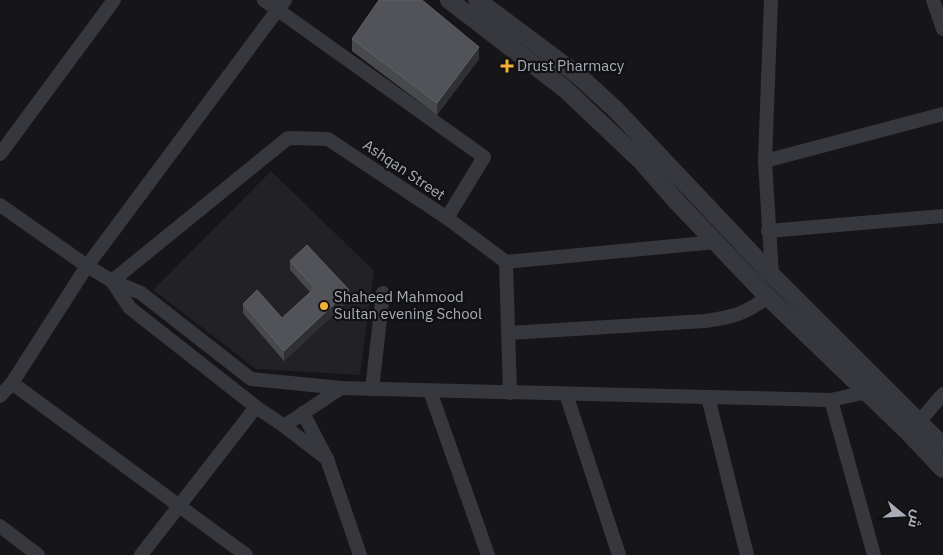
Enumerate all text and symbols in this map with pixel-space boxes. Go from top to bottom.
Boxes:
place label: Drust Pharmacy [517,56,625,75]
marker: Drust Pharmacy [501,60,513,72]
street label: Ashqan Street [359,135,449,204]
place label: Shaheed Mahmood Sultan evening School [334,287,482,323]
marker: Shaheed Mahmood Sultan evening School [318,300,330,312]
north arrow [878,490,928,540]
text: ش [904,508,927,530]

